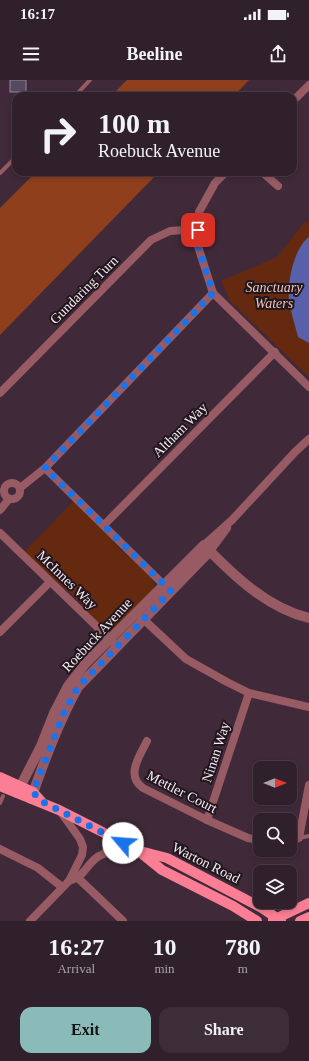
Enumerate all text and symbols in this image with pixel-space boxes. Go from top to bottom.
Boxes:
text: 16:17 [20,6,55,22]
icon: menu [20,43,42,65]
icon: share [267,43,289,65]
text: Beeline [127,44,183,64]
icon: right [32,108,84,160]
text: 100 m [98,108,170,139]
text: Roebuck Avenue [98,141,220,161]
pin [181,213,215,247]
icon: arrive [187,219,209,241]
street label: Gundaring Turn [47,253,121,327]
park label: Sanctuary Waters [246,280,303,311]
street label: Altham Way [150,400,210,460]
street label: McInnes Way [34,548,100,612]
street label: Roebuck Avenue [59,595,135,675]
street label: Ninan Way [199,720,233,784]
north arrow [253,761,297,805]
map controls [253,761,297,909]
street label: Mettler Court [144,768,220,816]
button: search [253,813,297,857]
position arrow [102,822,144,864]
street label: Warton Road [170,840,242,886]
button: layers [253,865,297,909]
text: 16:27 [48,934,104,960]
text: 10 [153,934,177,960]
text: 780 [225,934,261,960]
text: Arrival [57,961,95,976]
text: min [154,961,175,976]
text: m [238,961,248,976]
button: Exit [20,1007,151,1053]
button: Share [159,1007,289,1053]

